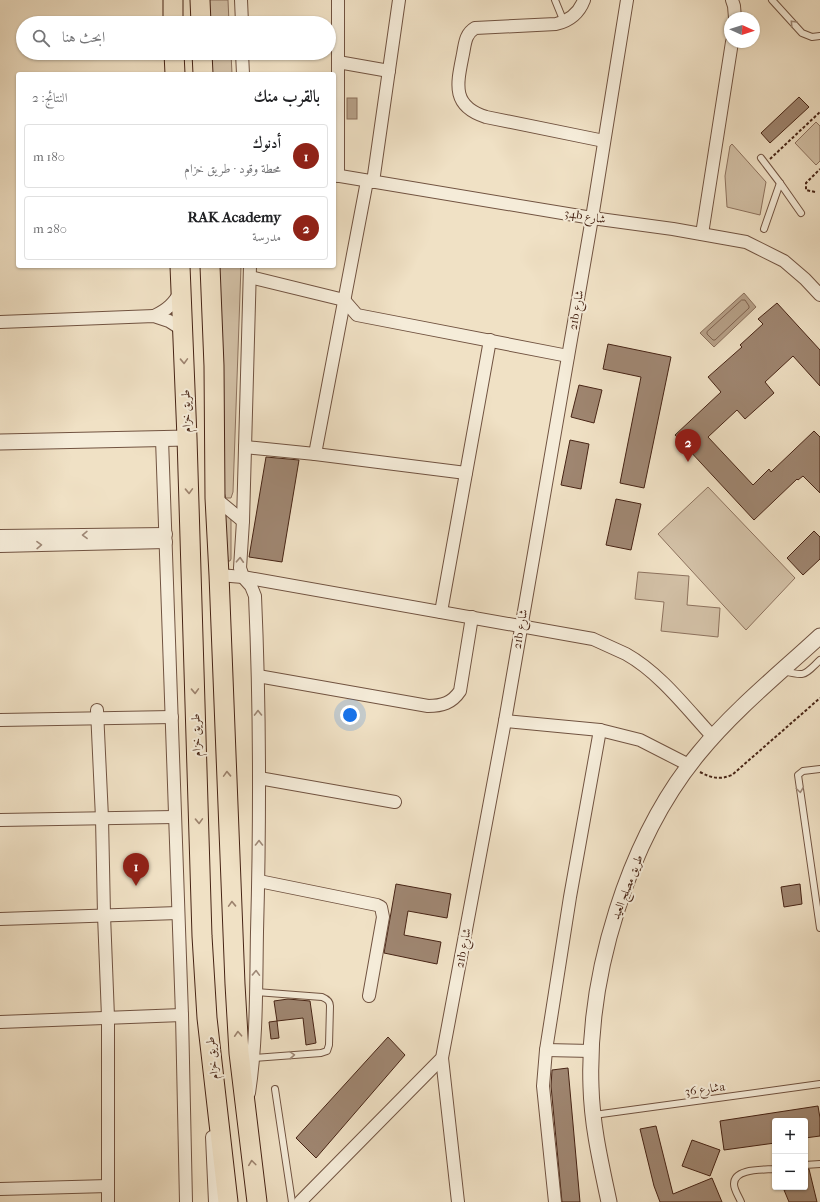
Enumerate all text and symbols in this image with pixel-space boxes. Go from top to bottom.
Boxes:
north arrow [724,12,760,48]
search box [16,16,336,60]
one-way arrow [791,21,798,28]
icon: search [30,27,52,49]
text: ابحث هنا [62,28,105,46]
text: بالقرب منك [254,86,320,106]
text: النتائج: 2 [32,90,67,105]
text: أدنوك [253,134,281,152]
text: 180 m [33,149,65,164]
text: 1 [304,149,308,164]
text: محطة وقود · طريق خزام [184,161,281,176]
street label: 34b شارع [563,206,607,230]
text: RAK Academy [187,208,281,226]
text: 280 m [33,221,67,236]
text: 2 [303,221,309,236]
text: مدرسة [252,229,281,244]
street label: 21b شارع [566,289,590,332]
one-way arrow [180,358,188,364]
street label: طريق خزام [178,389,198,433]
pin: 2 [675,429,701,462]
one-way arrow [185,488,193,494]
one-way arrow [82,531,88,539]
one-way arrow [36,541,42,549]
one-way arrow [236,557,245,563]
street label: 21b شارع [510,608,534,651]
one-way arrow [191,688,199,694]
your location [340,705,360,725]
one-way arrow [254,710,262,716]
street label: طريق خزام [188,713,208,757]
one-way arrow [223,771,231,777]
one-way arrow [795,787,804,793]
one-way arrow [195,818,203,824]
one-way arrow [255,840,263,846]
pin: 1 [123,853,149,886]
street label: طريق مصلح العيد [608,853,650,923]
one-way arrow [227,901,236,907]
street label: 21b شارع [452,927,478,970]
one-way arrow [252,970,260,976]
one-way arrow [234,1031,243,1037]
street label: طريق خزام [203,1035,225,1080]
one-way arrow [289,1051,295,1060]
street label: شارع 36a [684,1079,727,1103]
map controls [772,1118,808,1190]
button: + [772,1118,808,1154]
button: − [772,1154,808,1190]
one-way arrow [248,1160,257,1166]

